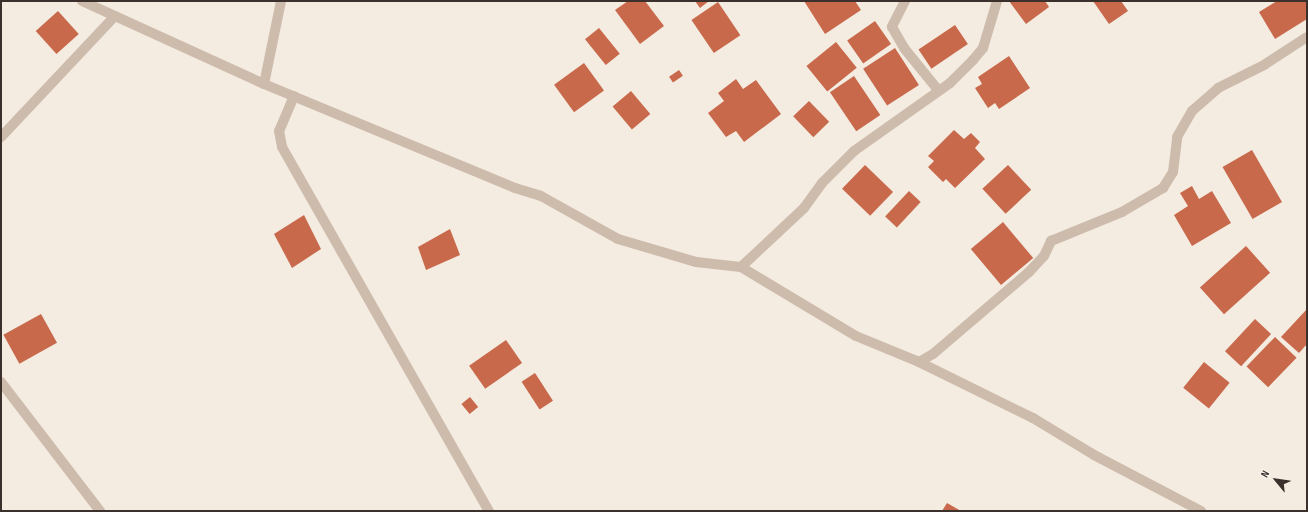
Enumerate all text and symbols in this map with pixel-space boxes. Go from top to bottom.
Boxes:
north arrow [1256,460,1296,500]
text: N [1258,468,1272,480]

